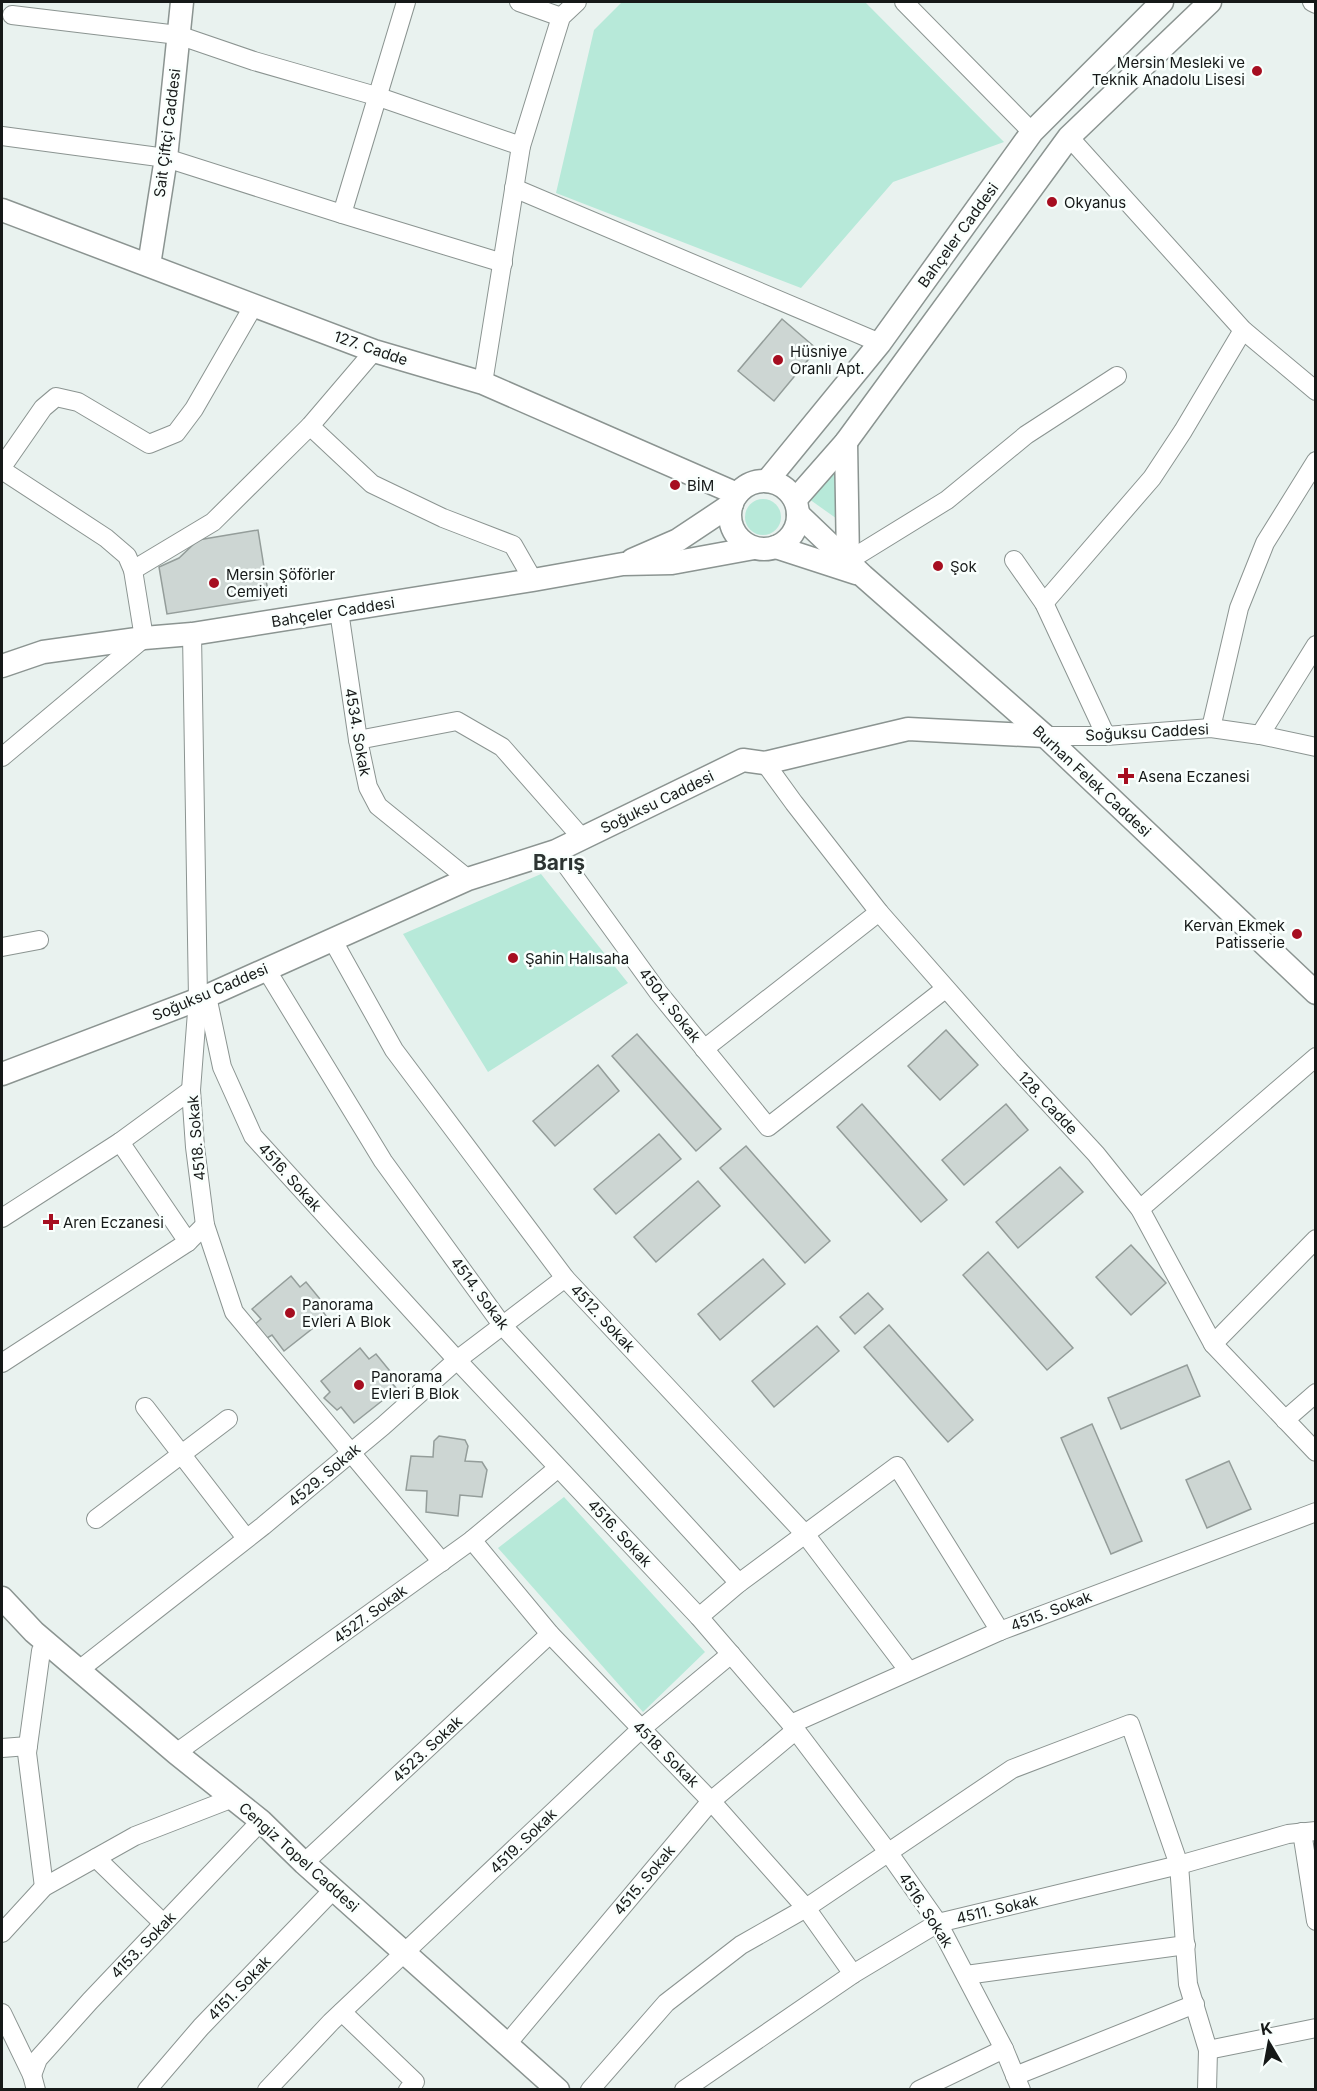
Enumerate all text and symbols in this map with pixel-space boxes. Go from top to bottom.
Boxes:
place label: Mersin Mesleki ve Teknik Anadolu Lisesi [1092,53,1245,89]
marker: Mersin Mesleki ve Teknik Anadolu Lisesi [1250,64,1264,78]
street label: Sait Çiftçi Caddesi [150,67,184,199]
street label: Bahçeler Caddesi [914,179,1002,291]
place label: Okyanus [1064,193,1126,212]
marker: Okyanus [1045,195,1059,209]
street label: 127. Cadde [332,326,410,370]
place label: Hüsniye Oranlı Apt. [790,342,865,378]
marker: Hüsniye Oranlı Apt. [771,353,785,367]
place label: BİM [687,476,714,495]
marker: BİM [668,478,682,492]
place label: Şok [950,557,978,576]
marker: Şok [931,559,945,573]
place label: Mersin Şöförler Cemiyeti [226,565,336,601]
marker: Mersin Şöförler Cemiyeti [207,576,221,590]
street label: Bahçeler Caddesi [270,593,396,631]
street label: 4534. Sokak [341,686,375,778]
street label: Soğuksu Caddesi [1085,719,1209,745]
street label: Burhan Felek Caddesi [1029,721,1155,841]
street label: Soğuksu Caddesi [597,766,717,838]
place label: Asena Eczanesi [1138,767,1250,786]
marker: Asena Eczanesi [1119,769,1133,783]
district label: Barış [533,850,585,875]
place label: Kervan Ekmek Patisserie [1184,916,1286,952]
marker: Kervan Ekmek Patisserie [1290,927,1304,941]
place label: Şahin Halısaha [525,949,629,968]
marker: Şahin Halısaha [506,951,520,965]
street label: Soğuksu Caddesi [149,959,271,1025]
street label: 4504. Sokak [635,964,706,1047]
street label: 128. Cadde [1014,1068,1082,1138]
street label: 4518. Sokak [183,1094,209,1182]
street label: 4516. Sokak [254,1139,326,1216]
place label: Aren Eczanesi [63,1213,164,1232]
marker: Aren Eczanesi [44,1215,58,1229]
street label: 4514. Sokak [446,1253,514,1334]
street label: 4512. Sokak [567,1280,640,1357]
place label: Panorama Evleri A Blok [302,1295,392,1331]
marker: Panorama Evleri A Blok [283,1306,297,1320]
place label: Panorama Evleri B Blok [371,1367,460,1403]
marker: Panorama Evleri B Blok [352,1378,366,1392]
street label: 4529. Sokak [284,1439,365,1511]
street label: 4516. Sokak [584,1495,657,1571]
street label: 4527. Sokak [329,1580,411,1647]
street label: 4515. Sokak [1008,1587,1095,1635]
street label: 4523. Sokak [388,1711,467,1786]
street label: 4518. Sokak [629,1717,704,1792]
street label: Cengiz Topel Caddesi [235,1798,363,1916]
street label: 4519. Sokak [486,1804,561,1878]
street label: 4515. Sokak [609,1840,679,1919]
street label: 4516. Sokak [895,1869,958,1952]
street label: 4511. Sokak [954,1890,1040,1928]
street label: 4153. Sokak [106,1907,180,1982]
street label: 4151. Sokak [203,1951,275,2024]
north arrow [1239,2013,1299,2073]
text: K [1259,2017,1274,2039]

